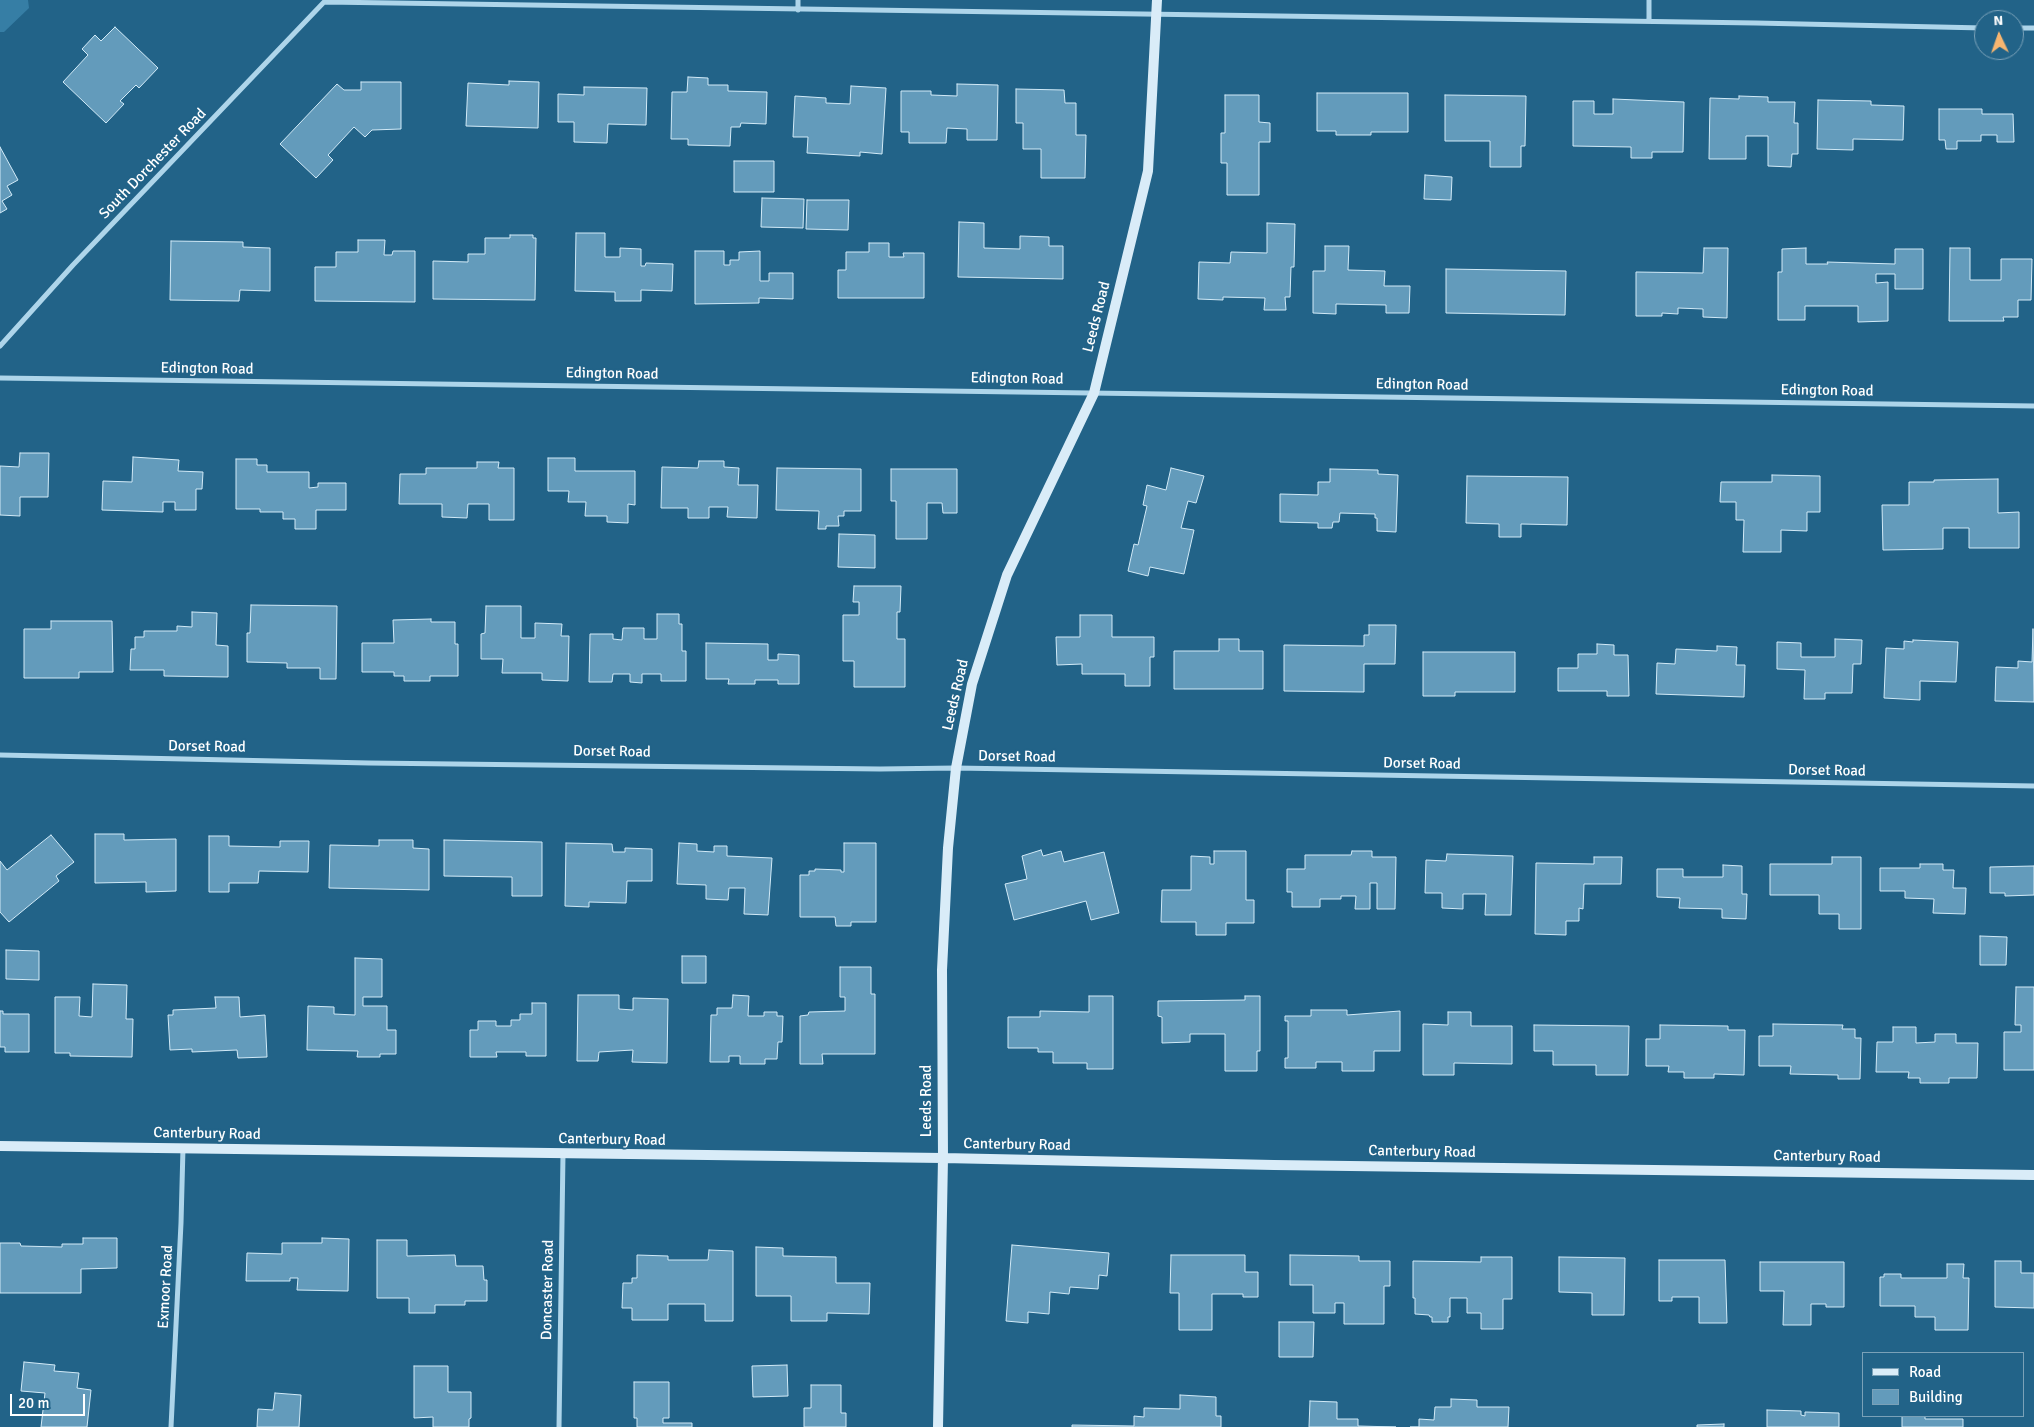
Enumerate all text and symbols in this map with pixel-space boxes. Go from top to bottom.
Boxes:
north arrow [1974,10,2024,60]
text: N [1993,12,2004,29]
street label: South Dorchester Road [96,105,210,223]
street label: Leeds Road [1080,280,1114,354]
street label: Edington Road [160,359,254,379]
street label: Edington Road [565,364,659,384]
street label: Edington Road [970,369,1064,389]
street label: Edington Road [1375,375,1469,395]
street label: Edington Road [1780,381,1874,401]
street label: Leeds Road [939,658,973,732]
street label: Dorset Road [168,737,246,757]
street label: Dorset Road [573,742,651,762]
street label: Dorset Road [978,747,1056,767]
street label: Dorset Road [1383,754,1461,774]
street label: Dorset Road [1788,761,1866,781]
street label: Leeds Road [918,1065,936,1137]
street label: Canterbury Road [153,1124,261,1144]
street label: Canterbury Road [558,1130,666,1150]
street label: Canterbury Road [963,1135,1071,1155]
street label: Canterbury Road [1368,1142,1476,1162]
street label: Canterbury Road [1773,1147,1881,1167]
street label: Doncaster Road [538,1240,558,1340]
street label: Exmoor Road [155,1245,177,1329]
legend [1862,1352,2024,1417]
text: Road [1909,1363,1941,1381]
scale bar [12,1384,88,1416]
text: Building [1909,1388,1963,1406]
text: 20 m [18,1394,49,1412]

